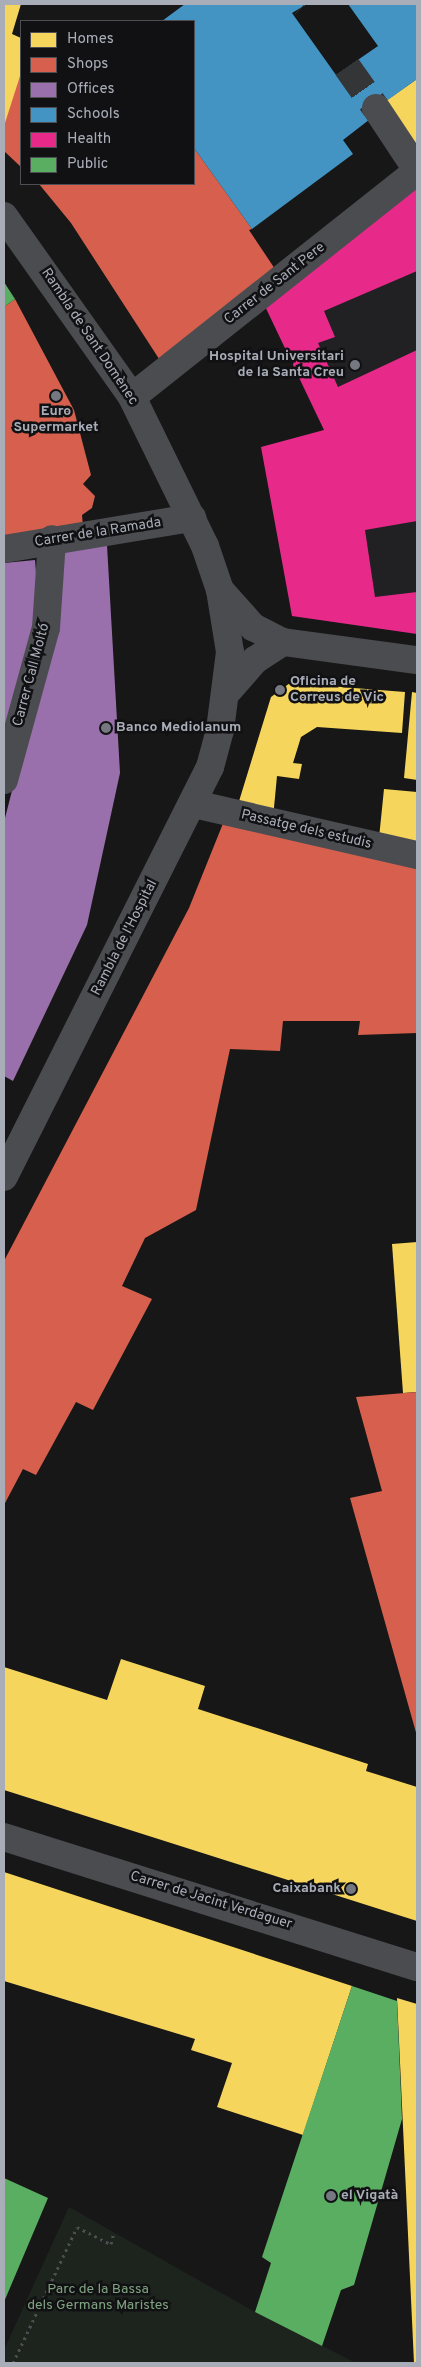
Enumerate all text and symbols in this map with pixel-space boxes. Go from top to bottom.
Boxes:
legend [20,20,195,185]
text: Homes [67,30,114,49]
text: Shops [67,55,108,74]
text: Offices [67,80,114,99]
text: Schools [67,105,120,124]
text: Health [67,130,111,149]
text: Public [67,155,108,174]
street label: Carrer de Sant Pere [221,239,329,329]
street label: Rambla de Sant Domènec [37,265,141,409]
place label: Hospital Universitari de la Santa Creu [209,349,344,382]
marker: Hospital Universitari de la Santa Creu [348,358,362,372]
marker: Euro Supermarket [50,390,62,402]
place label: Euro Supermarket [13,404,99,437]
street label: Carrer de la Ramada [34,515,162,551]
street label: Carrer Call Moltó [10,622,54,728]
place label: Oficina de Correus de Vic [290,674,385,706]
marker: Oficina de Correus de Vic [274,684,286,696]
place label: Banco Mediolanum [116,720,241,736]
marker: Banco Mediolanum [100,722,112,734]
street label: Passatge dels estudis [239,807,373,853]
street label: Rambla de l'Hospital [88,877,162,999]
street label: Carrer de Jacint Verdaguer [128,1868,294,1934]
place label: Caixabank [272,1881,341,1897]
marker: Caixabank [345,1883,357,1895]
place label: el Vigatà [341,2188,399,2204]
marker: el Vigatà [325,2190,337,2202]
park label: Parc de la Bassa dels Germans Maristes [27,2282,169,2314]

